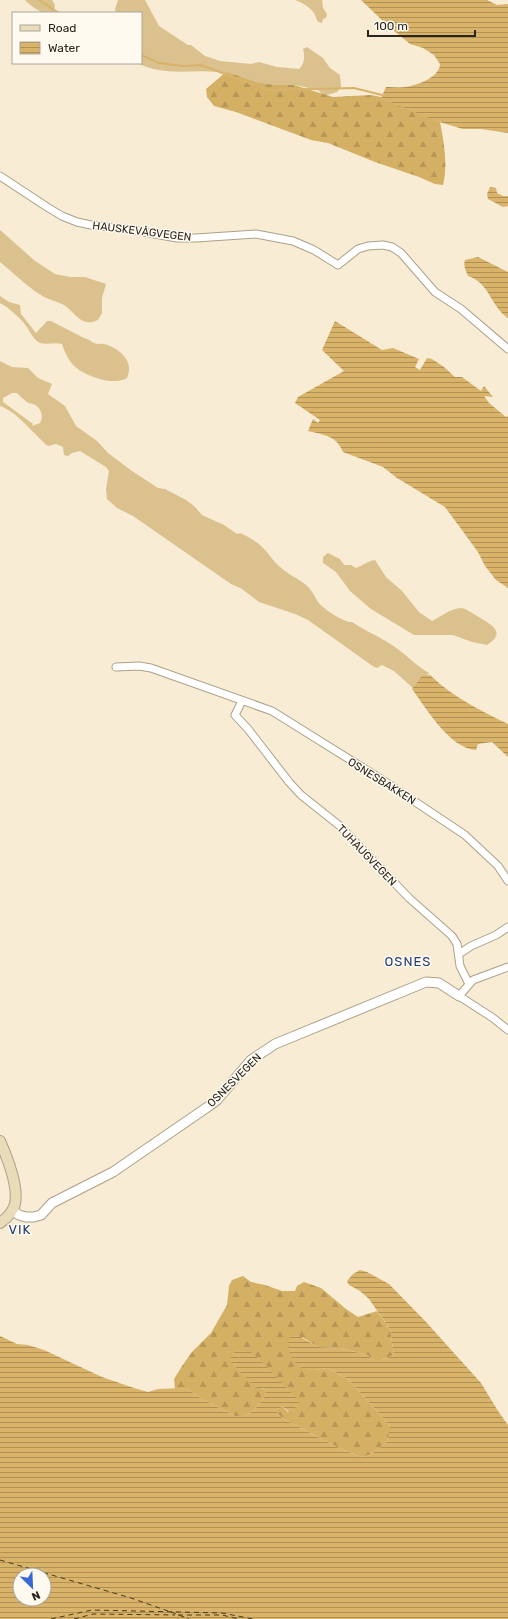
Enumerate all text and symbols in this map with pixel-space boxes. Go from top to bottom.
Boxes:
legend [12,12,142,64]
scale bar [368,12,475,38]
text: 100 m [374,19,408,33]
text: Road [48,21,76,35]
text: Water [48,41,80,55]
street label: HAUSKEVÅGVEGEN [92,219,192,244]
street label: OSNESBAKKEN [345,755,418,807]
street label: TUHAUGVEGEN [334,822,399,889]
district label: OSNES [385,954,431,969]
street label: OSNESVEGEN [205,1051,264,1110]
district label: VIK [9,1222,31,1237]
north arrow [12,1567,52,1607]
text: N [30,1588,42,1603]

